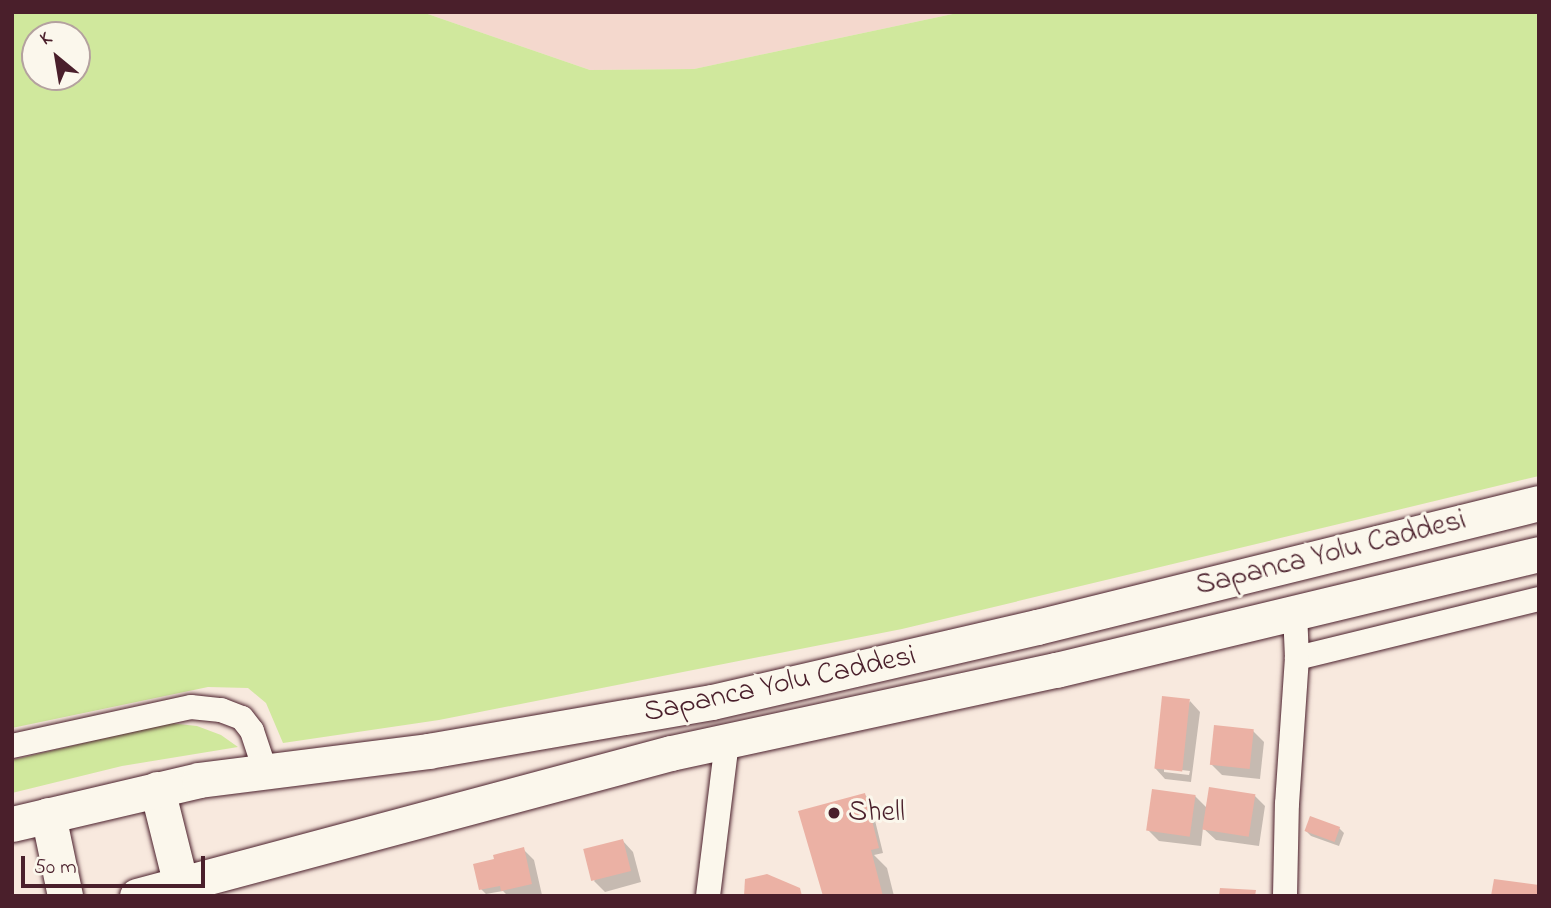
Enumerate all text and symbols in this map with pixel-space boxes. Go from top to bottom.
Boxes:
north arrow [21,21,91,91]
text: K [36,25,57,53]
street label: Sapanca Yolu Caddesi [1192,503,1470,605]
street label: Sapanca Yolu Caddesi [641,639,919,731]
place label: Shell [848,795,905,831]
marker: Shell [826,805,842,821]
scale bar [24,842,208,886]
text: 50 m [34,853,77,883]

